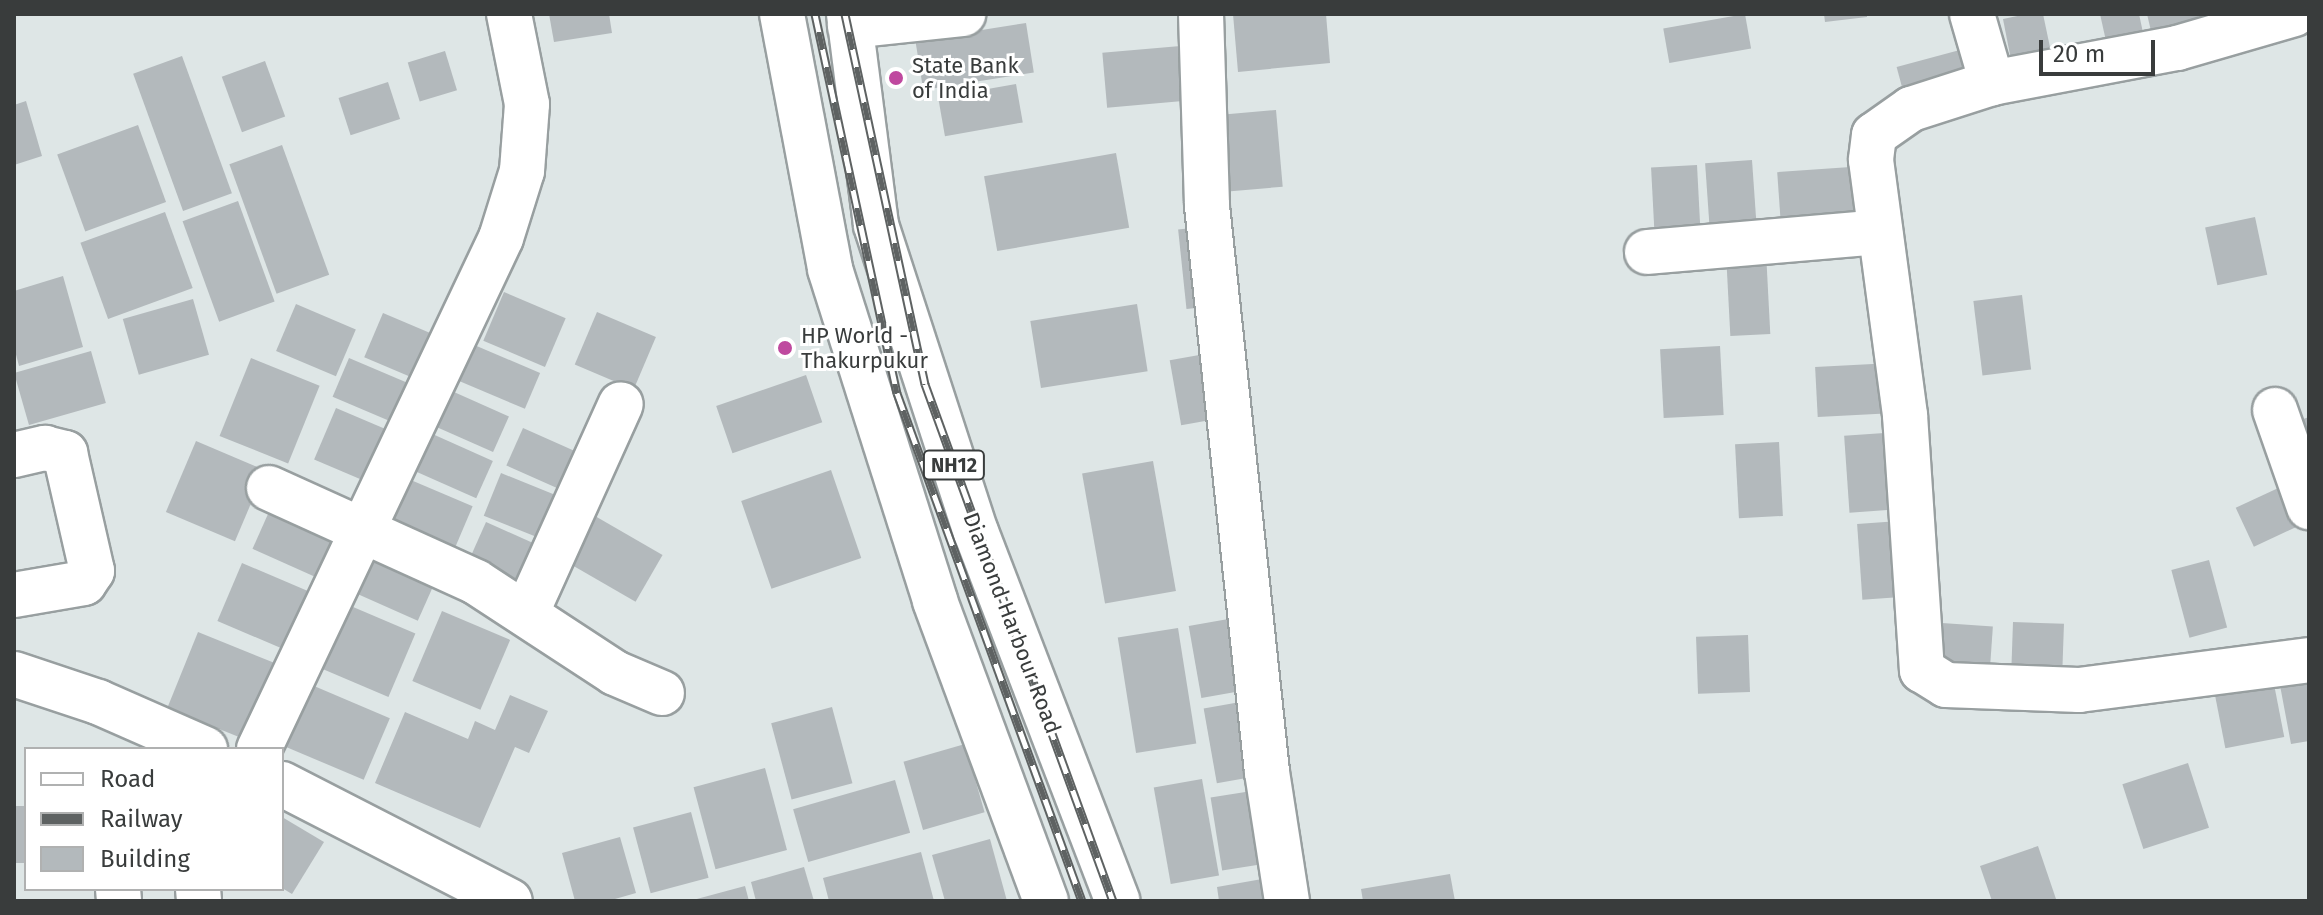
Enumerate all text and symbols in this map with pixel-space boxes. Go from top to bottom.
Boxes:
scale bar [2043,24,2159,74]
text: 20 m [2053,40,2105,68]
place label: State Bank of India [912,52,1019,104]
marker: State Bank of India [887,69,905,87]
place label: HP World - Thakurpukur [801,322,928,374]
marker: HP World - Thakurpukur [776,339,794,357]
road number: NH12 [922,449,986,481]
street label: Diamond Harbour Road [958,509,1066,737]
legend [24,747,284,891]
text: Road [100,765,155,793]
text: Railway [100,805,183,833]
text: Building [100,845,190,873]

